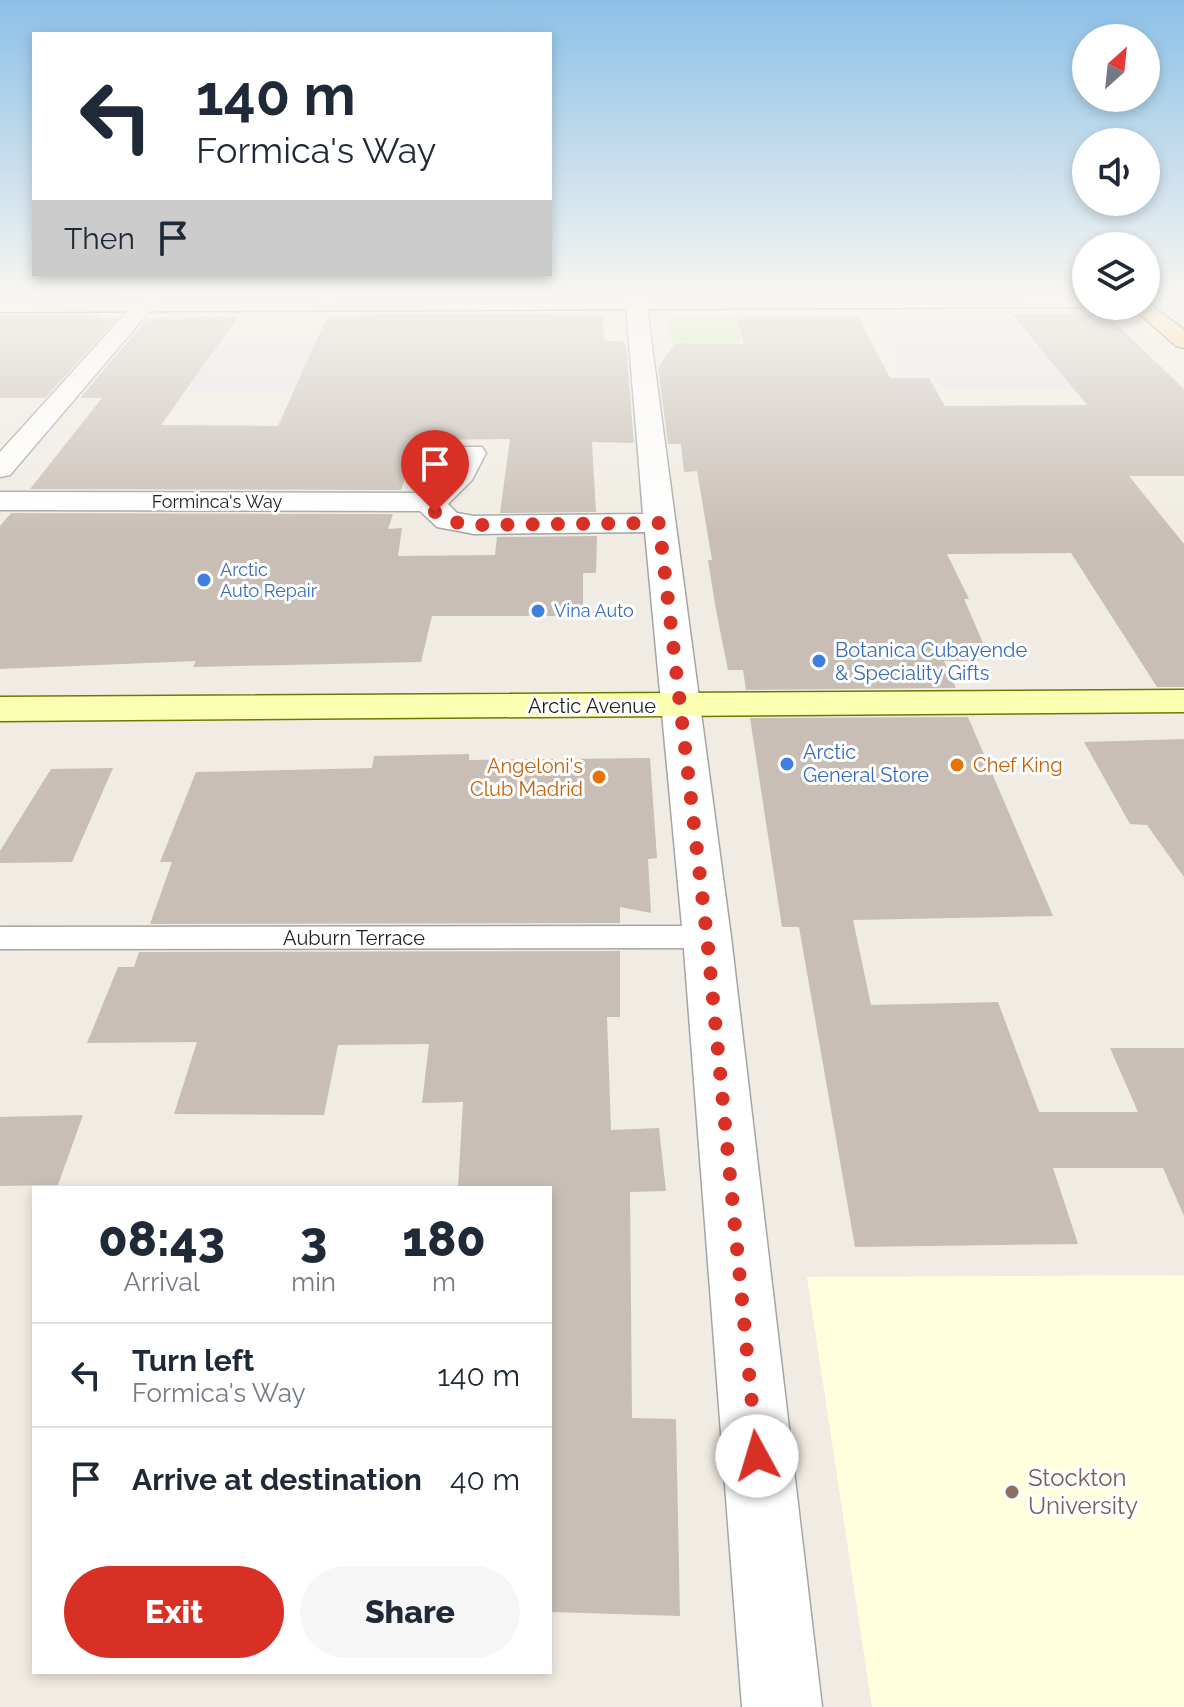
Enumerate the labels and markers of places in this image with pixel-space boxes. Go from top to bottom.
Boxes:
pin [401,430,469,512]
place label: Arctic Auto Repair [220,559,318,601]
marker: Arctic Auto Repair [195,571,213,589]
place label: Vina Auto [554,600,634,621]
marker: Vina Auto [529,602,547,620]
place label: Botanica Cubayende & Speciality Gifts [835,638,1027,685]
marker: Botanica Cubayende & Speciality Gifts [810,652,828,670]
place label: Arctic General Store [803,740,929,787]
place label: Chef King [973,753,1063,777]
place label: Angeloni's Club Madrid [470,754,583,801]
marker: Arctic General Store [778,755,796,773]
marker: Chef King [948,756,966,774]
marker: Angeloni's Club Madrid [590,768,608,786]
place label: Stockton University [1028,1463,1138,1520]
marker: Stockton University [1003,1483,1021,1501]

